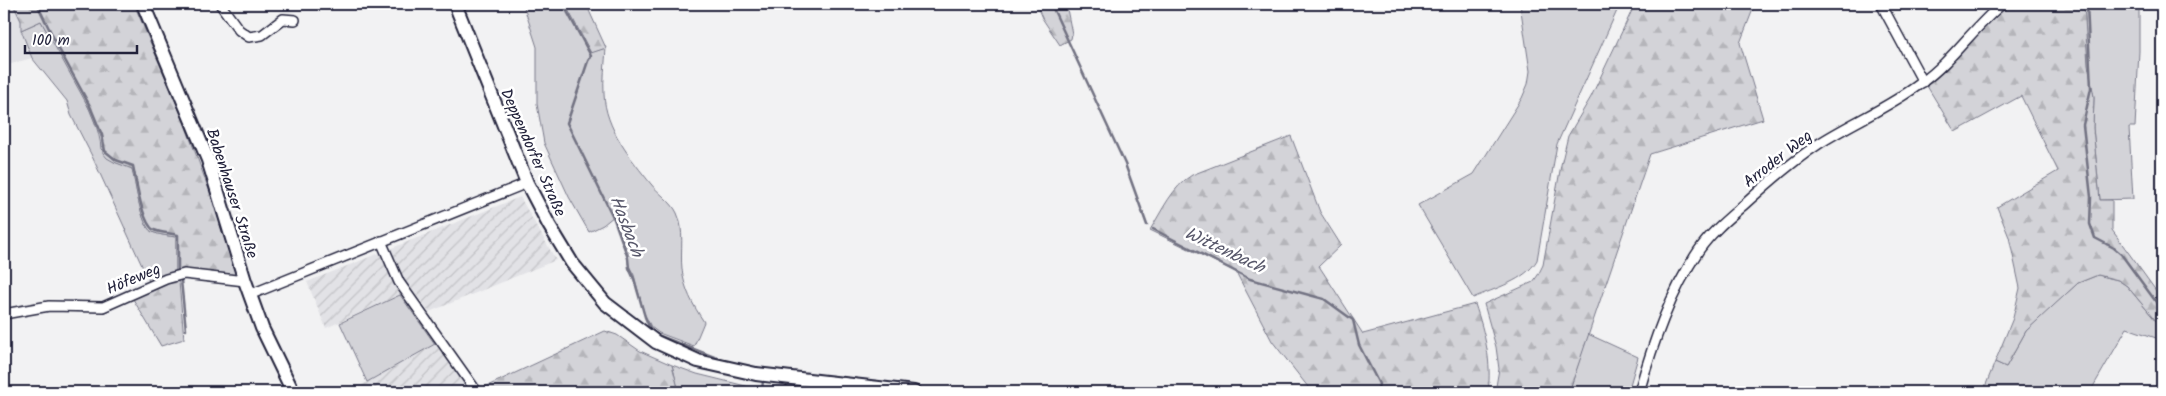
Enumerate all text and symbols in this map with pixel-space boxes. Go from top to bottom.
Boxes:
scale bar [25,22,138,54]
text: 100 m [32,29,70,53]
street label: Deppendorfer Straße [493,84,572,221]
street label: Arroder Weg [1738,124,1818,194]
street label: Babenhauser Straße [199,125,264,262]
water label: Hasbach [601,192,651,263]
water label: Wittenbach [1179,220,1270,283]
street label: Höfeweg [103,257,165,302]

